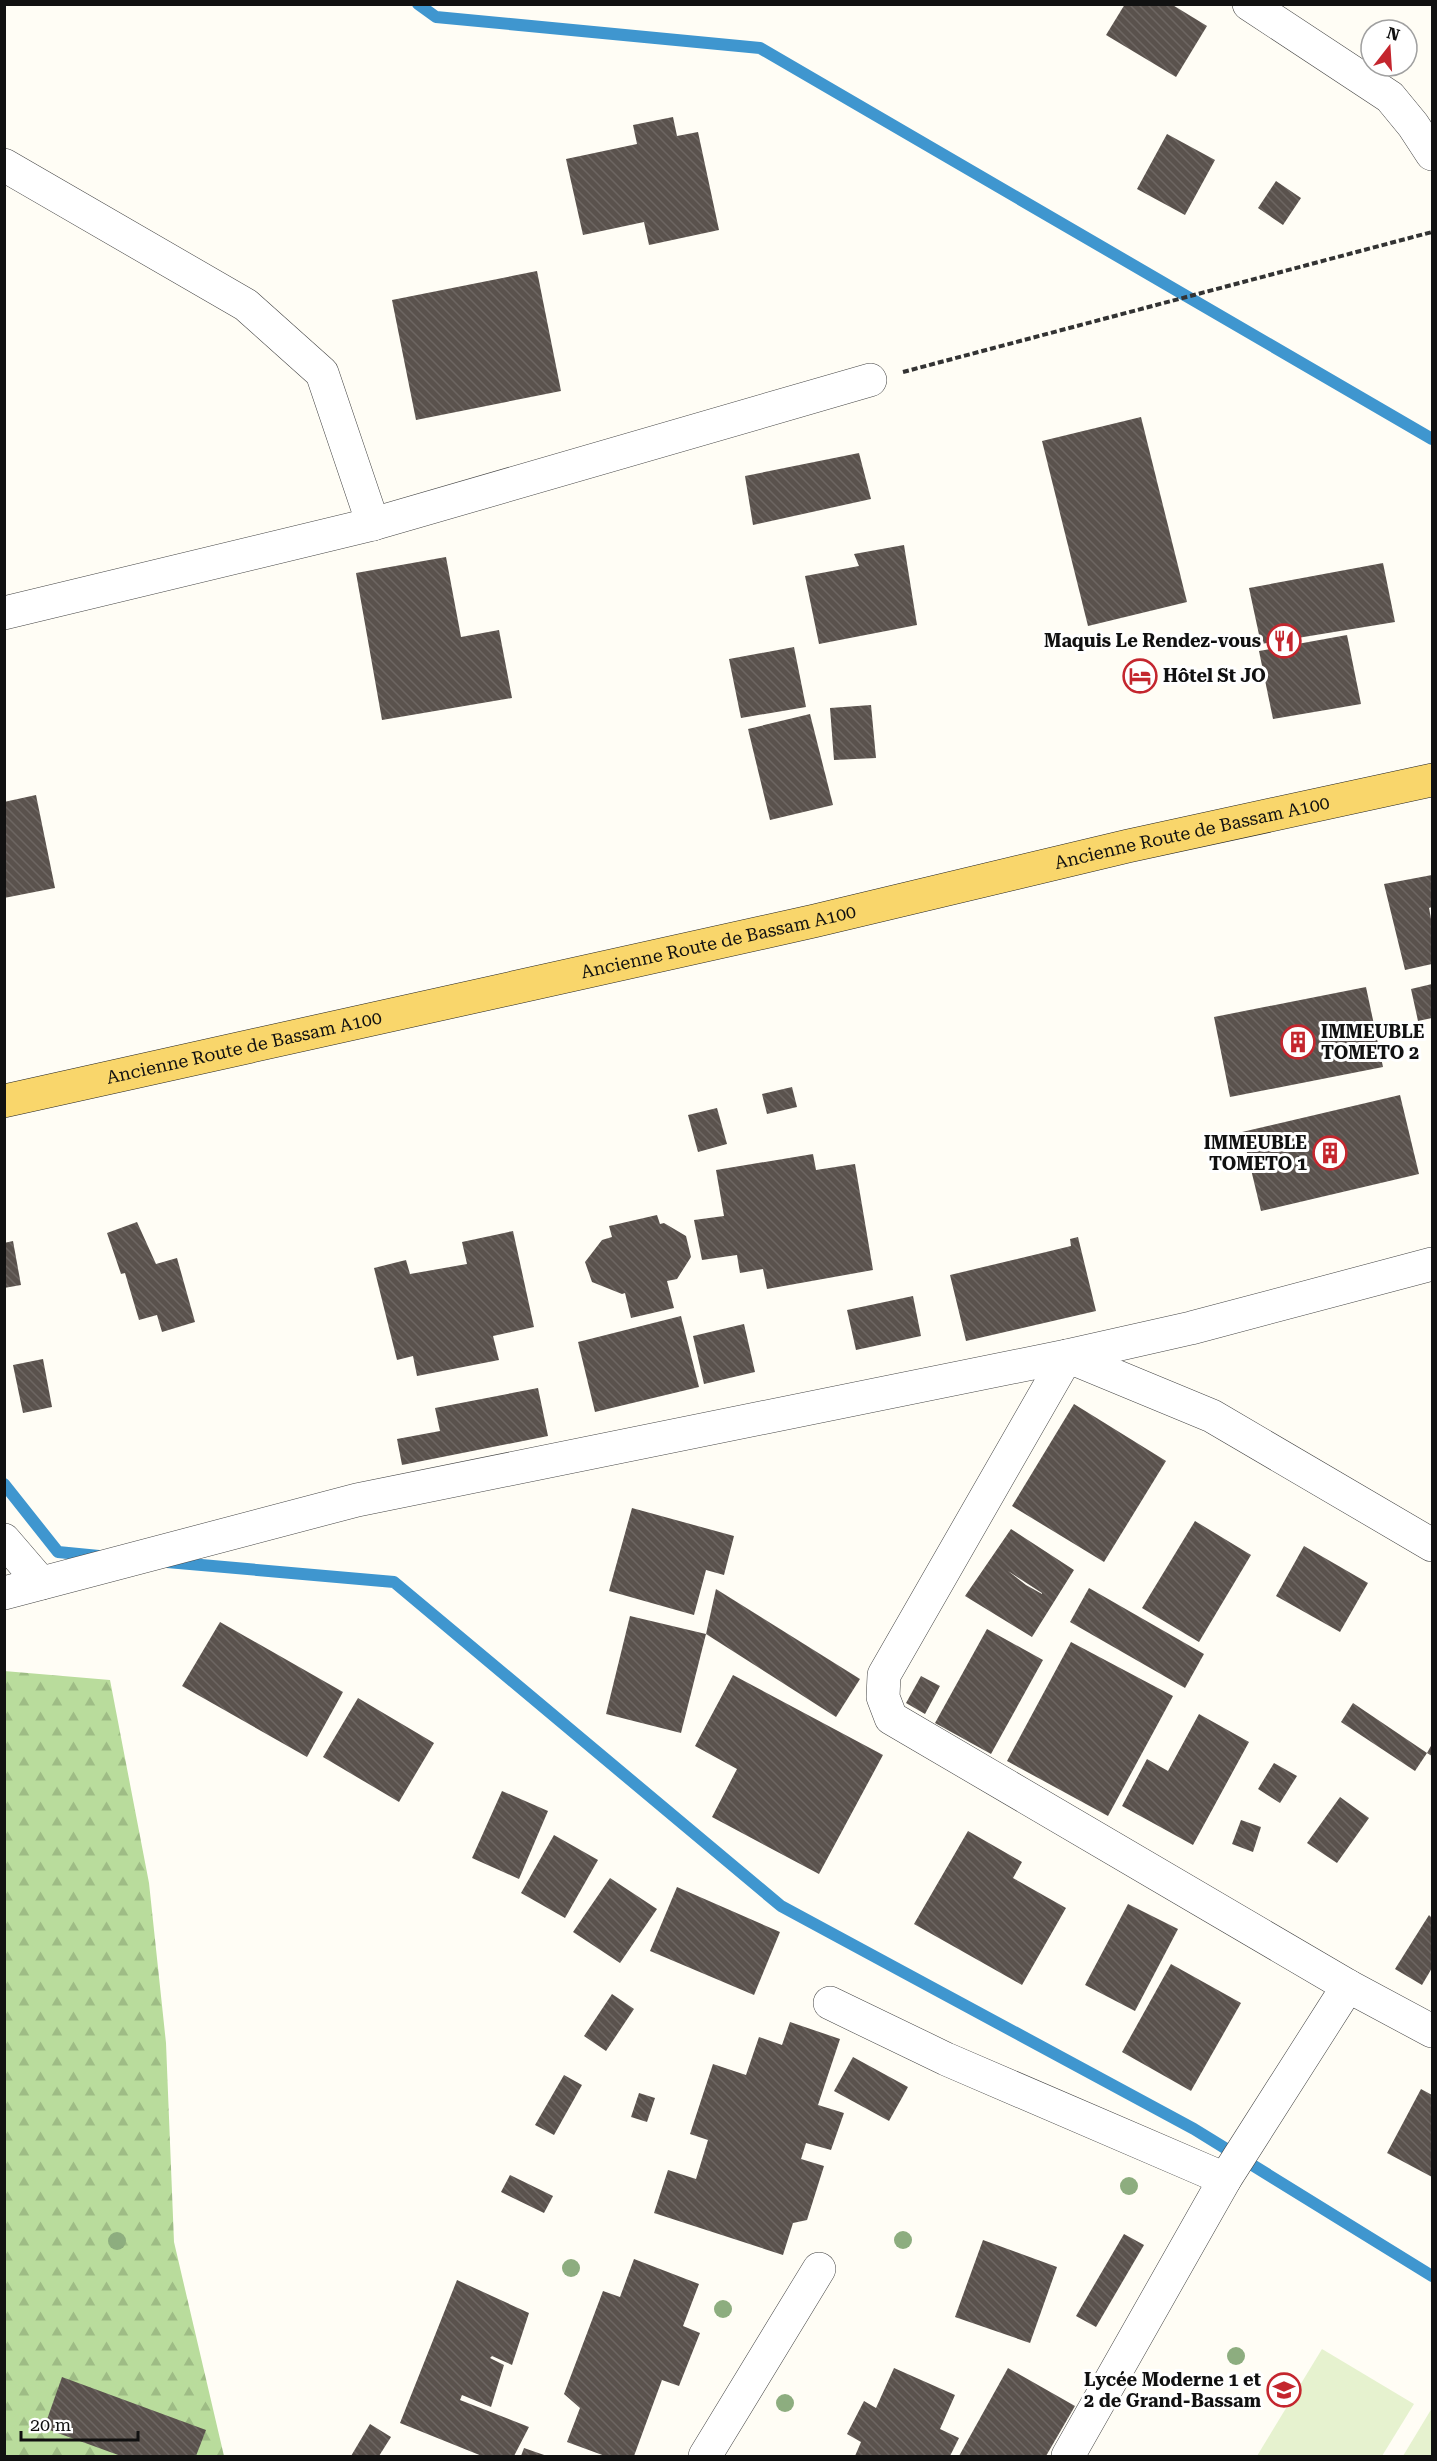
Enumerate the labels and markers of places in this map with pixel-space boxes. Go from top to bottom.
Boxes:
restaurant icon: Maquis Le Rendez-vous [1266,623,1302,659]
place label: Maquis Le Rendez-vous [1044,630,1261,651]
hotel icon: Hôtel St JO [1122,658,1158,694]
place label: Hôtel St JO [1163,665,1266,686]
place label: IMMEUBLE TOMETO 2 [1321,1021,1424,1063]
building icon: IMMEUBLE TOMETO 2 [1280,1024,1316,1060]
place label: IMMEUBLE TOMETO 1 [1204,1132,1307,1174]
building icon: IMMEUBLE TOMETO 1 [1312,1135,1348,1171]
place label: Lycée Moderne 1 et 2 de Grand-Bassam [1084,2369,1262,2411]
school or university icon: Lycée Moderne 1 et 2 de Grand-Bassam [1266,2372,1302,2408]

